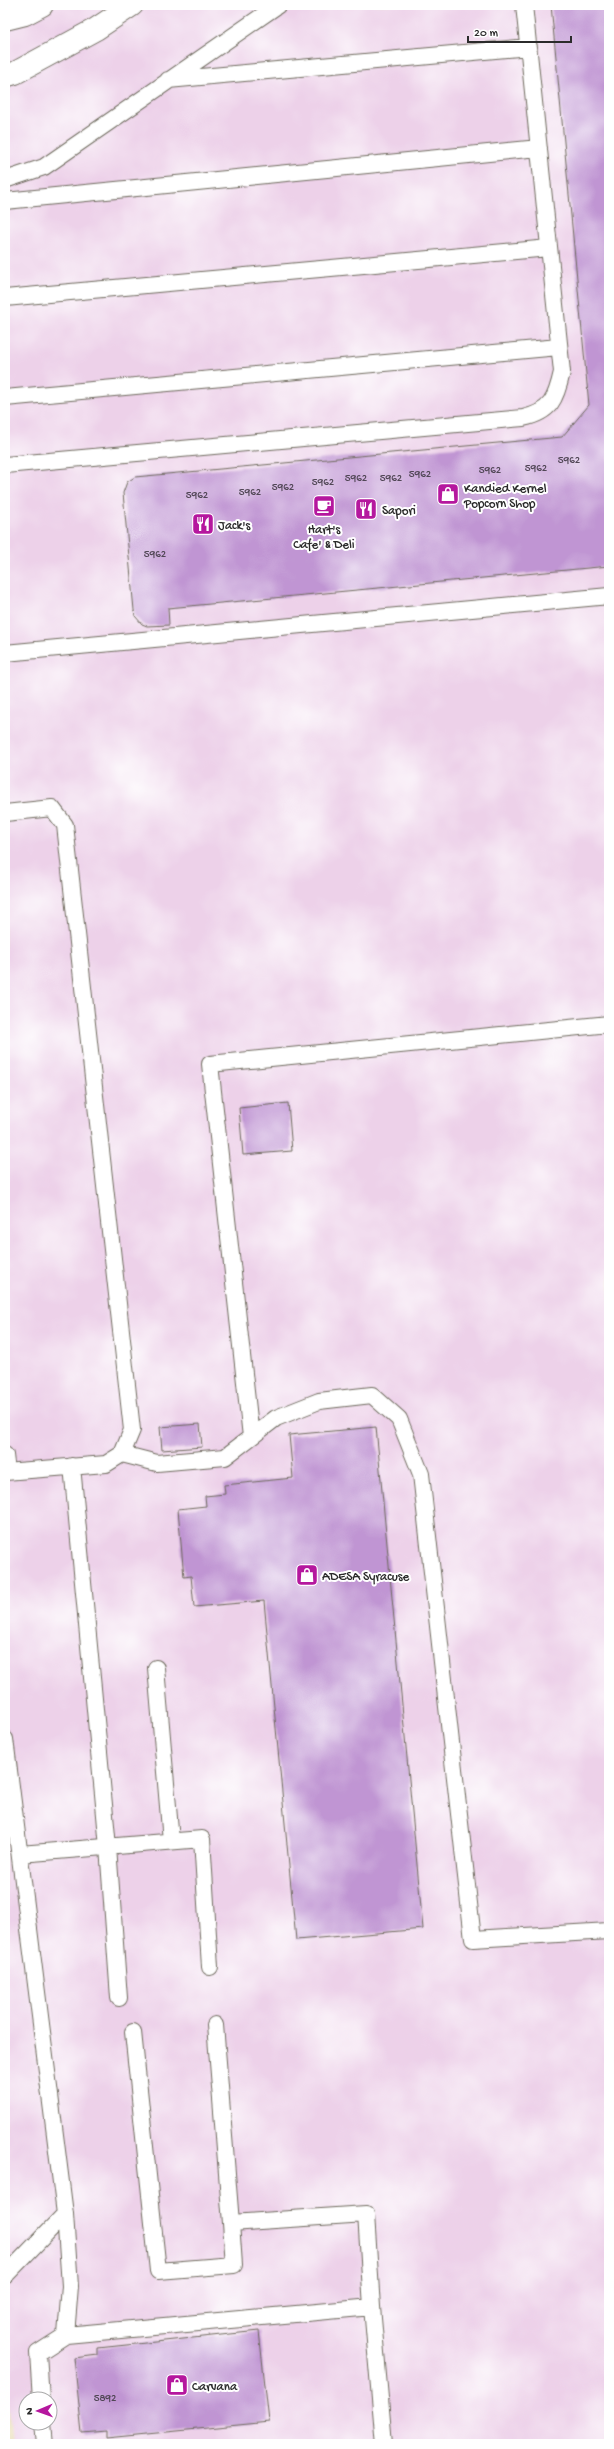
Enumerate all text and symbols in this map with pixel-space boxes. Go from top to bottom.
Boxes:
scale bar [468,18,571,44]
text: 20 m [474,27,499,41]
house number: 5962 [558,455,581,467]
house number: 5962 [525,463,548,475]
house number: 5962 [479,465,502,477]
house number: 5962 [409,469,432,481]
house number: 5962 [345,473,368,485]
house number: 5962 [380,473,403,485]
house number: 5962 [312,477,335,489]
shop icon: Kandied Kernel Popcorn Shop [435,481,461,507]
house number: 5962 [272,482,295,494]
place label: Kandied Kernel Popcorn Shop [463,482,547,512]
house number: 5962 [239,487,262,499]
house number: 5962 [186,490,209,502]
cafe icon: Hart's Cafe' & Deli [311,493,337,519]
restaurant icon: Sapori [353,496,379,522]
place label: Sapori [382,504,416,519]
restaurant icon: Jack's [190,511,216,537]
place label: Jack's [218,519,252,534]
place label: Hart's Cafe' & Deli [293,523,355,553]
house number: 5962 [144,549,167,561]
shop icon: ADESA Syracuse [294,1562,320,1588]
place label: ADESA Syracuse [322,1570,410,1585]
shop icon: Carvana [164,2372,190,2398]
place label: Carvana [192,2380,238,2395]
north arrow [18,2391,58,2431]
house number: 5892 [94,2393,117,2405]
text: N [24,2407,36,2415]

